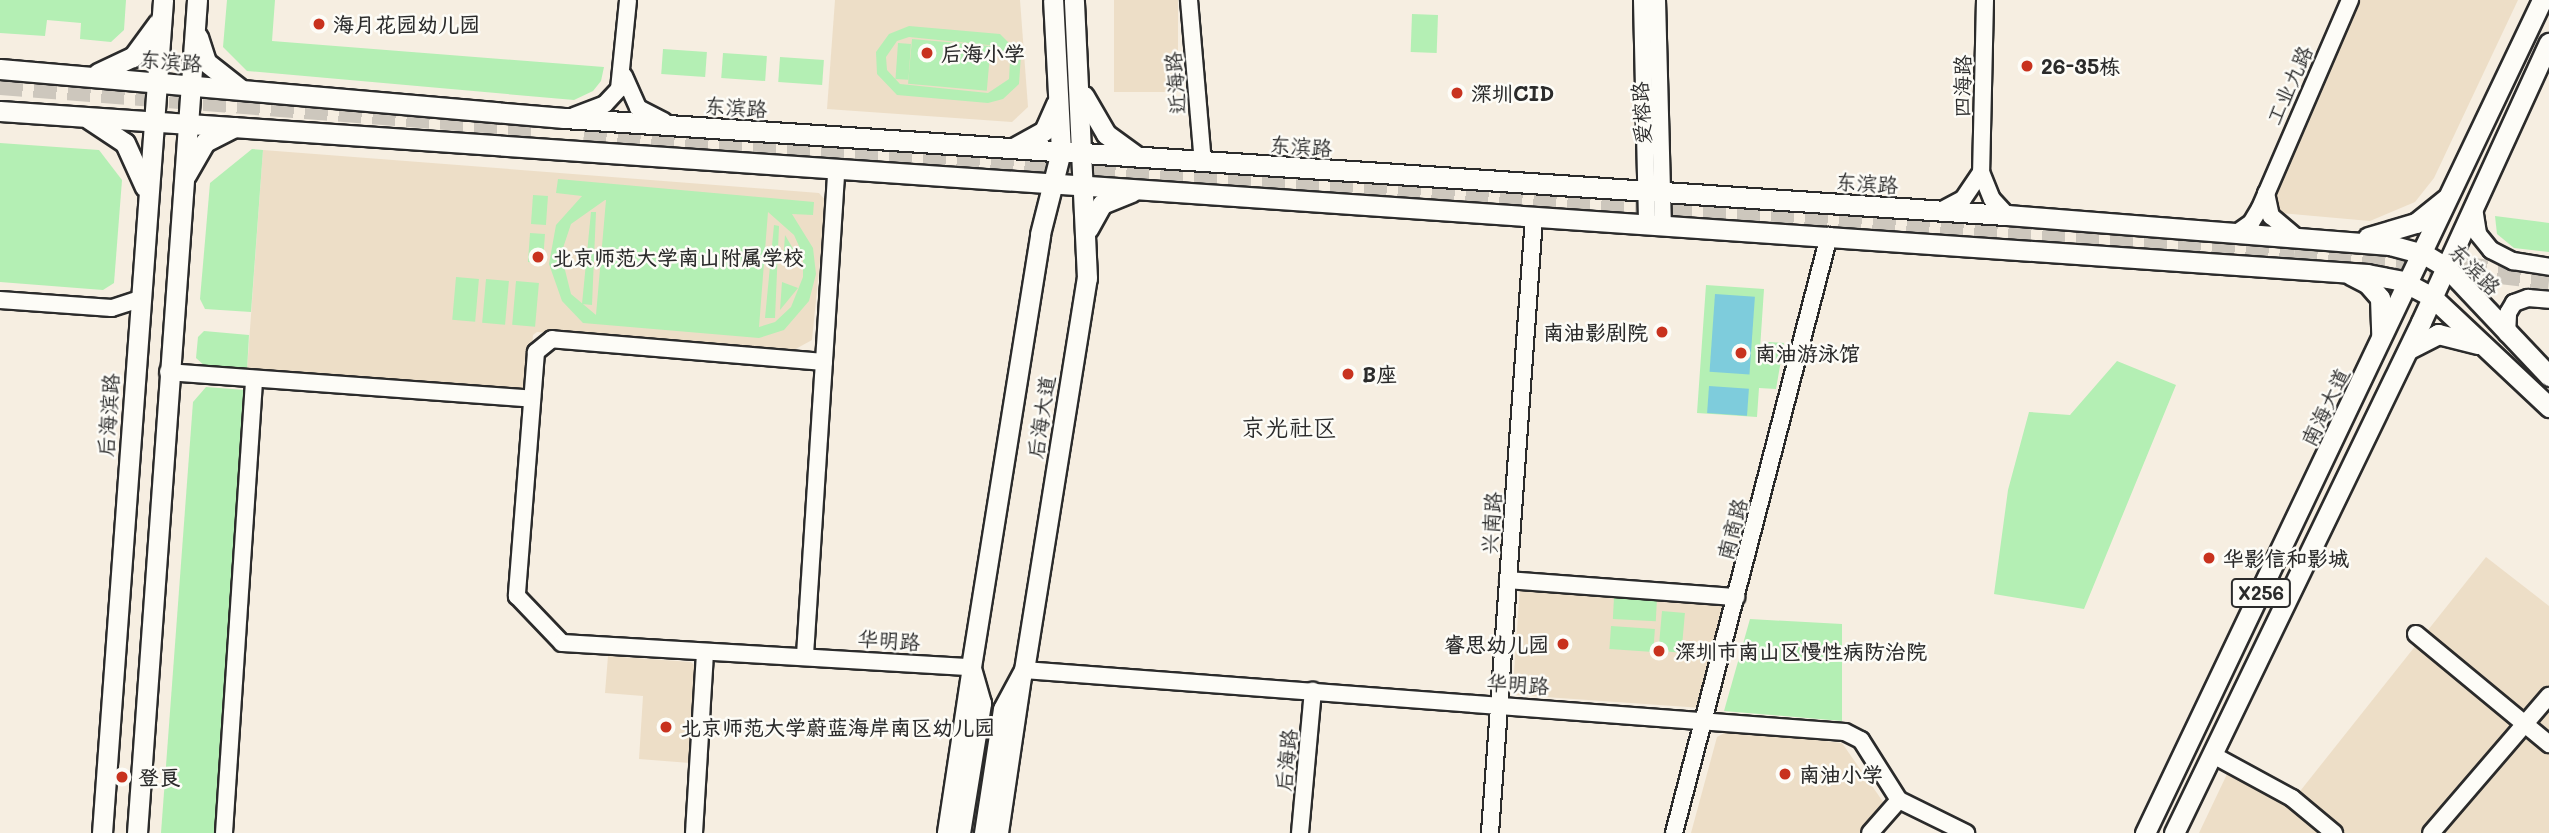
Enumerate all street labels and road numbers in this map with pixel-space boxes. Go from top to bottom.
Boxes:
street label: 工业九路 [2260,42,2318,128]
street label: 东滨路 [139,46,203,76]
street label: 近海路 [1160,51,1190,115]
street label: 四海路 [1949,54,1975,118]
street label: 爱榕路 [1627,81,1655,145]
street label: 东滨路 [704,92,768,122]
street label: 东滨路 [1269,131,1333,161]
street label: 东滨路 [1835,168,1899,198]
street label: 东滨路 [2444,238,2506,300]
street label: 南海大道 [2295,364,2355,450]
street label: 后海滨路 [93,372,123,458]
street label: 后海大道 [1022,374,1060,460]
street label: 兴南路 [1476,491,1506,555]
street label: 南商路 [1712,495,1752,563]
road number: X256 [2230,578,2292,608]
street label: 华明路 [857,625,921,655]
street label: 华明路 [1486,669,1550,699]
street label: 后海路 [1270,727,1302,793]

